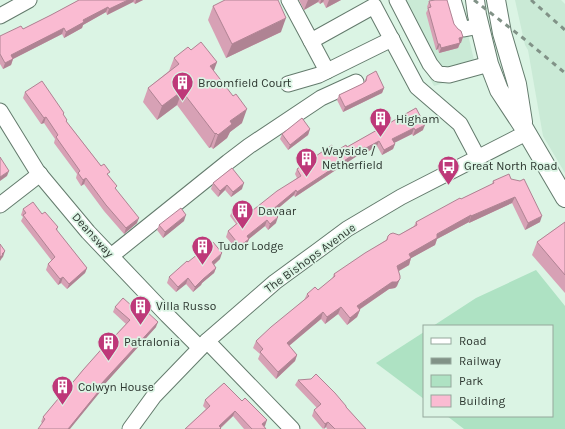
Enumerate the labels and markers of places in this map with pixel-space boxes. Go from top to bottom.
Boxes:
building icon: Broomfield Court [170,70,196,103]
place label: Broomfield Court [198,76,292,90]
building icon: Higham [367,106,393,139]
place label: Higham [396,112,439,126]
place label: Wayside / Netherfield [322,144,383,172]
building icon: Wayside / Netherfield [293,145,319,178]
bus stop icon: Great North Road [436,153,462,186]
place label: Great North Road [464,159,558,173]
building icon: Davaar [230,198,256,231]
place label: Davaar [258,204,297,218]
building icon: Tudor Lodge [189,233,215,266]
place label: Tudor Lodge [218,239,284,253]
building icon: Villa Russo [128,293,154,326]
place label: Villa Russo [156,299,216,313]
building icon: Patralonia [95,329,121,362]
place label: Patralonia [124,335,180,349]
building icon: Colwyn House [50,374,76,407]
place label: Colwyn House [78,380,154,394]

